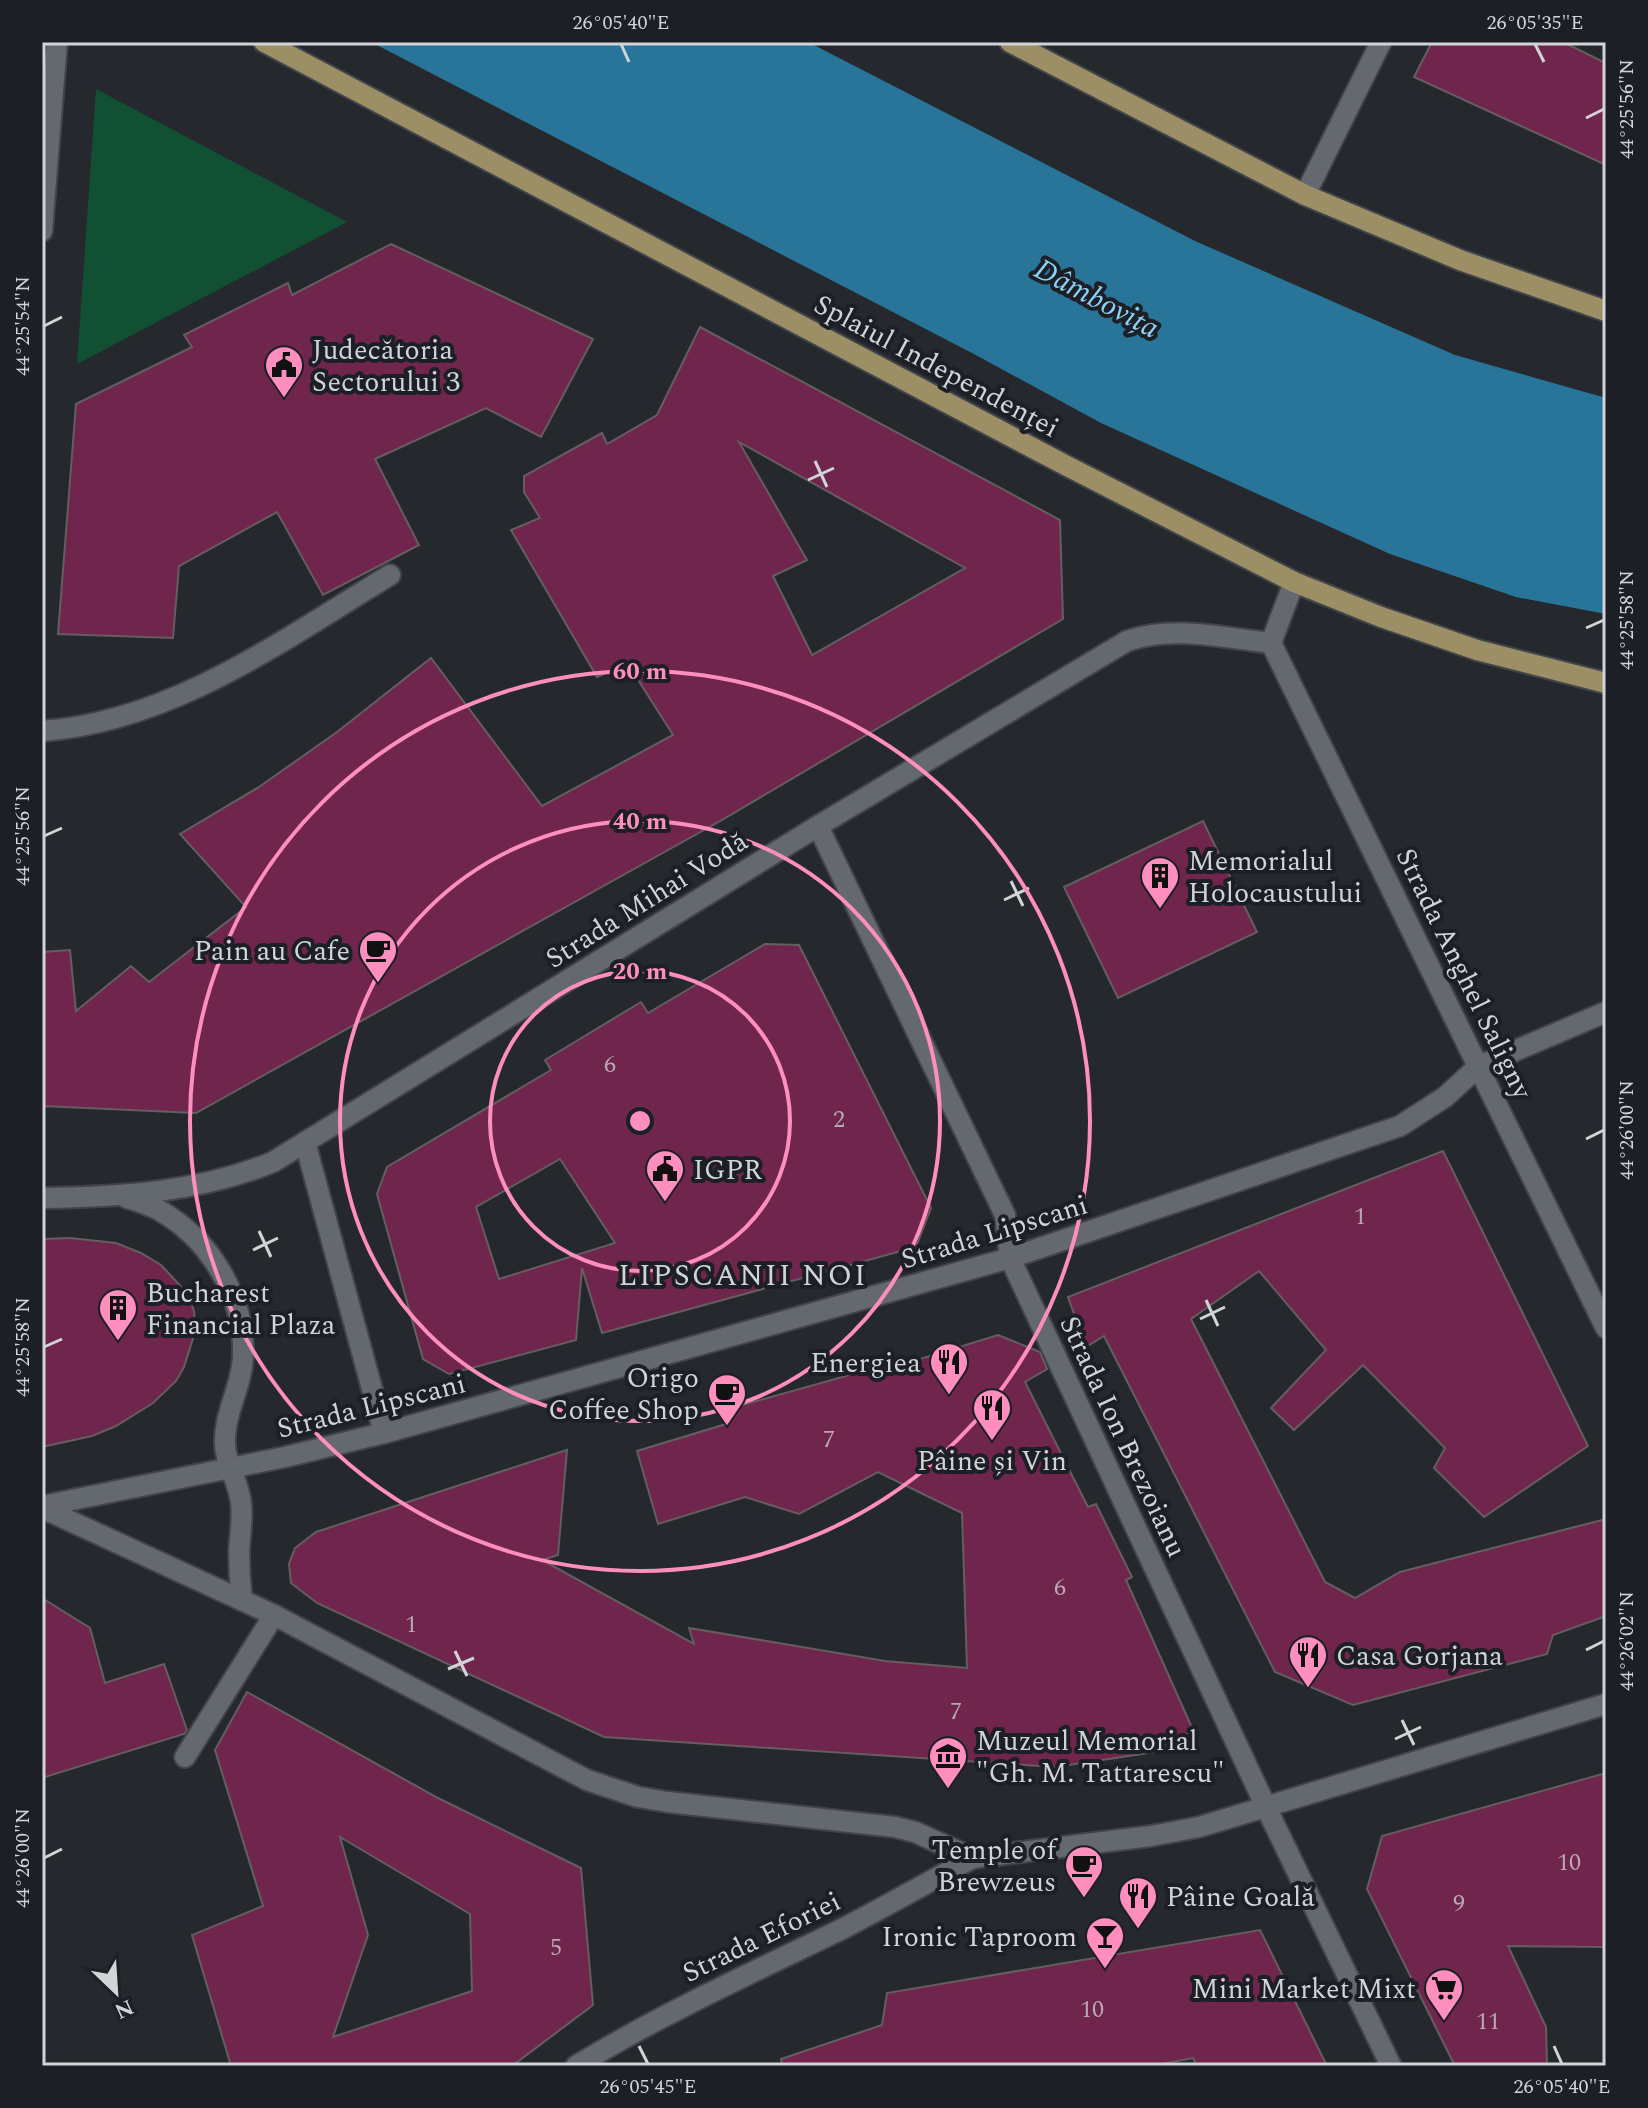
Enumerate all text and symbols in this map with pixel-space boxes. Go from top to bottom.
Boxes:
text: 26°05'40"E [572,8,670,38]
text: 26°05'35"E [1486,8,1584,38]
text: 44°25'56"N [1612,59,1642,159]
water label: Dâmbovița [1026,247,1167,351]
text: 44°25'54"N [8,276,38,376]
street label: Splaiul Independenței [806,283,1067,449]
place label: Judecătoria Sectorului 3 [312,329,460,404]
public building icon: Judecătoria Sectorului 3 [263,344,305,399]
text: 44°25'58"N [1612,570,1642,670]
text: 60 m [613,654,668,690]
text: 44°25'56"N [8,786,38,886]
text: 40 m [613,804,668,840]
street label: Strada Mihai Vodă [537,820,757,980]
place label: Memorialul Holocaustului [1188,840,1362,915]
street label: Strada Anghel Saligny [1384,841,1544,1108]
building icon: Memorialul Holocaustului [1139,855,1181,910]
cafe icon: Pain au Cafe [357,929,399,984]
place label: Pain au Cafe [194,930,350,973]
text: 20 m [613,954,668,990]
house number: 6 [604,1047,616,1083]
text: 44°26'00"N [1612,1080,1642,1180]
house number: 2 [833,1102,845,1138]
centre of rings [626,1107,654,1135]
public building icon: IGPR [644,1148,686,1203]
place label: IGPR [693,1149,762,1192]
street label: Strada Lipscani [896,1184,1093,1281]
house number: 1 [1354,1199,1366,1235]
district label: LIPSCANII NOI [618,1253,868,1299]
place label: Bucharest Financial Plaza [146,1272,336,1347]
building icon: Bucharest Financial Plaza [97,1287,139,1342]
text: 44°25'58"N [8,1297,38,1397]
street label: Strada Ion Brezoianu [1048,1309,1197,1564]
restaurant icon: Energiea [928,1341,970,1396]
place label: Energiea [810,1342,921,1385]
place label: Origo Coffee Shop [548,1357,699,1432]
street label: Strada Lipscani [272,1362,470,1451]
cafe icon: Origo Coffee Shop [706,1372,748,1427]
restaurant icon: Pâine și Vin [971,1387,1013,1442]
house number: 7 [823,1422,835,1458]
place label: Pâine și Vin [917,1440,1067,1483]
house number: 6 [1054,1570,1066,1606]
text: 44°26'02"N [1612,1591,1642,1691]
house number: 1 [405,1607,417,1643]
restaurant icon: Casa Gorjana [1287,1634,1329,1689]
place label: Casa Gorjana [1336,1635,1503,1678]
house number: 7 [950,1694,962,1730]
place label: Muzeul Memorial "Gh. M. Tattarescu" [976,1720,1225,1795]
museum icon: Muzeul Memorial "Gh. M. Tattarescu" [927,1735,969,1790]
text: 44°26'00"N [8,1808,38,1908]
place label: Temple of Brewzeus [932,1829,1058,1904]
cafe icon: Temple of Brewzeus [1063,1844,1105,1899]
house number: 10 [1557,1845,1581,1881]
restaurant icon: Pâine Goală [1117,1875,1159,1930]
place label: Pâine Goală [1166,1876,1315,1919]
street label: Strada Eforiei [675,1880,848,1994]
house number: 9 [1453,1886,1465,1922]
bar icon: Ironic Taproom [1084,1915,1126,1970]
place label: Ironic Taproom [882,1916,1077,1959]
house number: 5 [550,1930,562,1966]
north arrow [76,1952,156,2032]
supermarket icon: Mini Market Mixt [1423,1967,1465,2022]
place label: Mini Market Mixt [1192,1968,1416,2011]
text: N [109,1990,139,2028]
house number: 10 [1080,1992,1104,2028]
house number: 11 [1476,2004,1500,2040]
text: 26°05'45"E [599,2072,697,2102]
text: 26°05'40"E [1513,2072,1611,2102]

